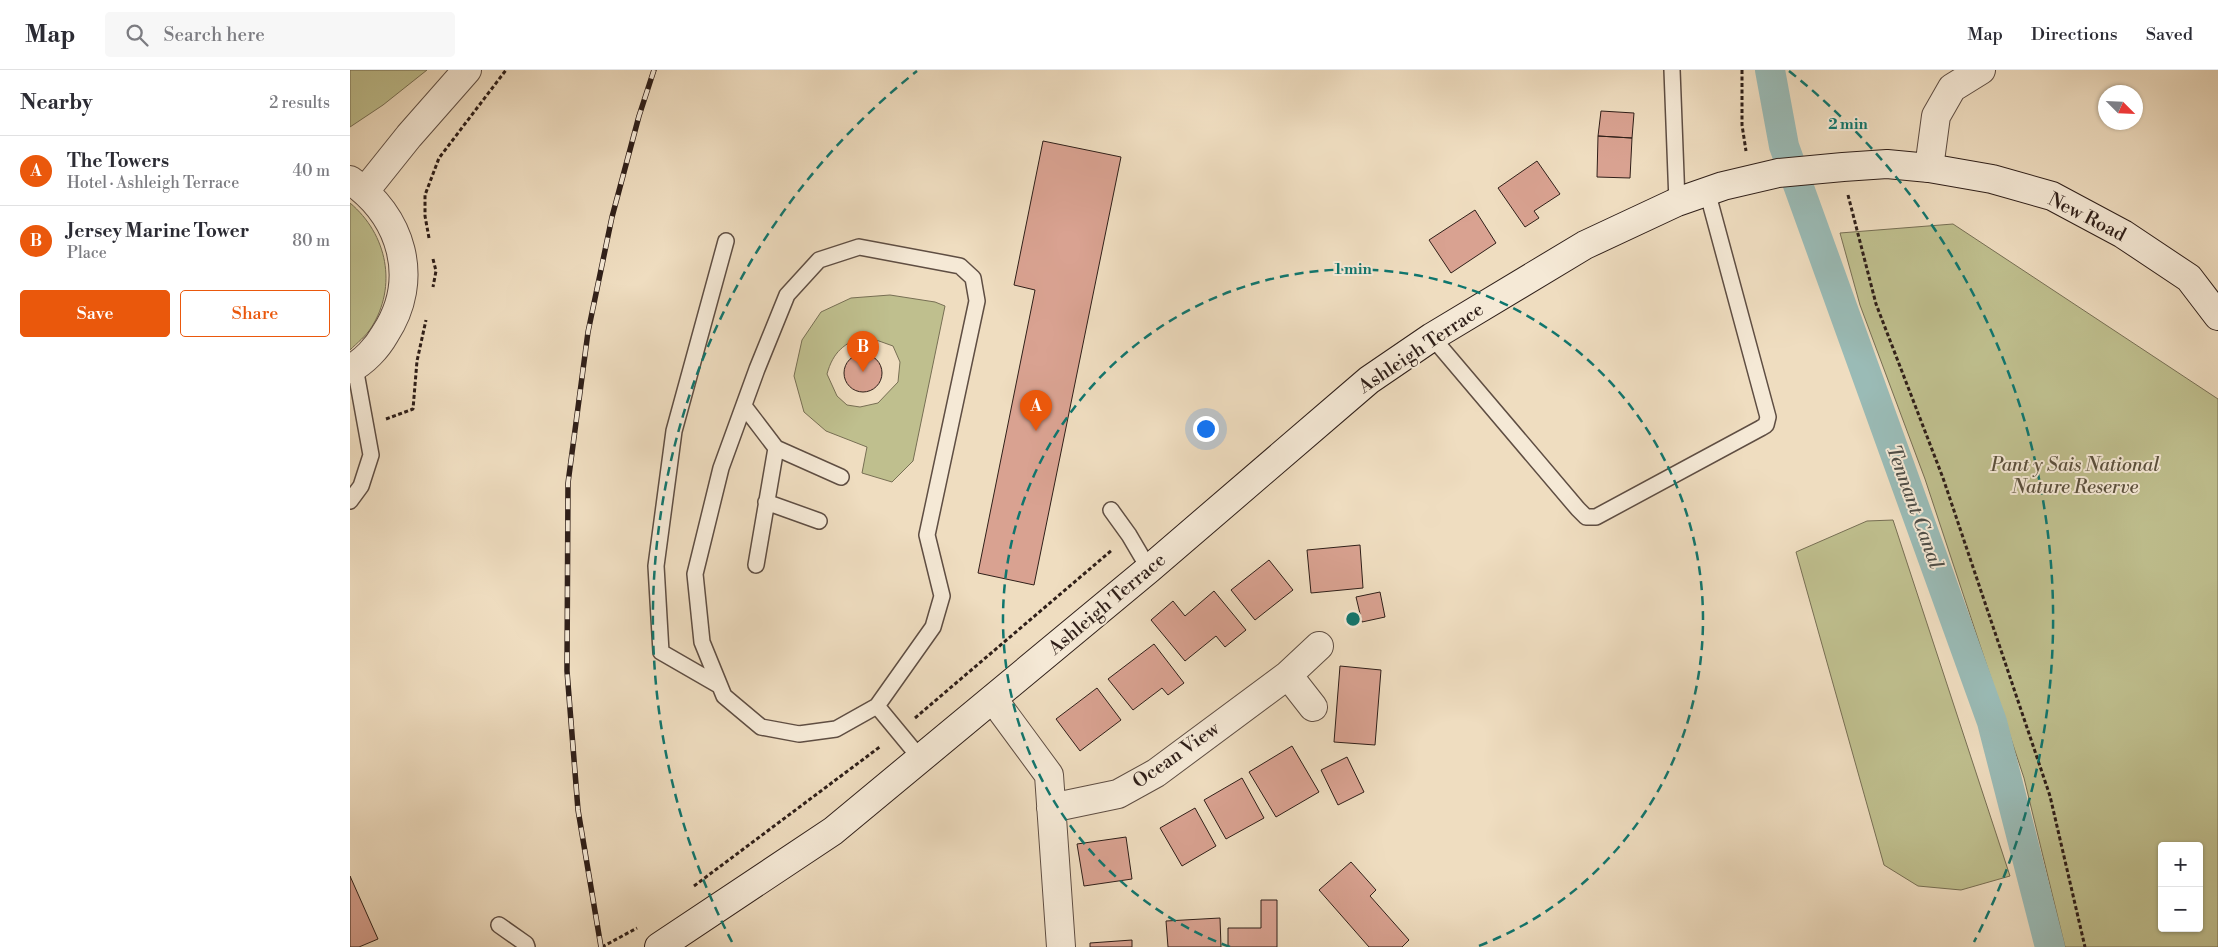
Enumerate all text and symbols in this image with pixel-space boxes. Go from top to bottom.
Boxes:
search box [105,12,455,57]
text: Map [25,20,75,50]
icon: search [123,21,151,49]
text: Search here [163,23,265,47]
text: Map [1967,23,2003,46]
text: Directions [2031,23,2118,46]
text: Saved [2146,23,2193,46]
north arrow [2098,85,2143,130]
text: Nearby [20,90,93,116]
text: 2 results [269,93,330,113]
text: 2 min [1828,115,1868,134]
text: The Towers [67,149,169,173]
text: A [30,161,42,181]
text: 40 m [293,161,330,181]
text: Hotel · Ashleigh Terrace [67,173,239,193]
street label: New Road [2044,187,2130,247]
text: Jersey Marine Tower [67,219,249,243]
text: B [30,231,42,251]
text: 80 m [292,231,330,251]
text: Place [67,243,107,263]
text: 1 min [1334,260,1372,279]
button: Save [20,290,170,337]
button: Share [180,290,330,337]
street label: Ashleigh Terrace [1353,297,1488,399]
pin: B [847,331,879,372]
pin: A [1020,390,1052,431]
your location [1193,416,1219,442]
water label: Tennant Canal [1880,442,1948,573]
park label: Pant y Sais National Nature Reserve [1990,453,2159,499]
street label: Ashleigh Terrace [1043,548,1171,661]
centre of rings [1344,610,1362,628]
street label: Ocean View [1128,716,1225,794]
map controls [2158,842,2203,932]
button: + [2158,842,2203,887]
button: − [2158,887,2203,932]

